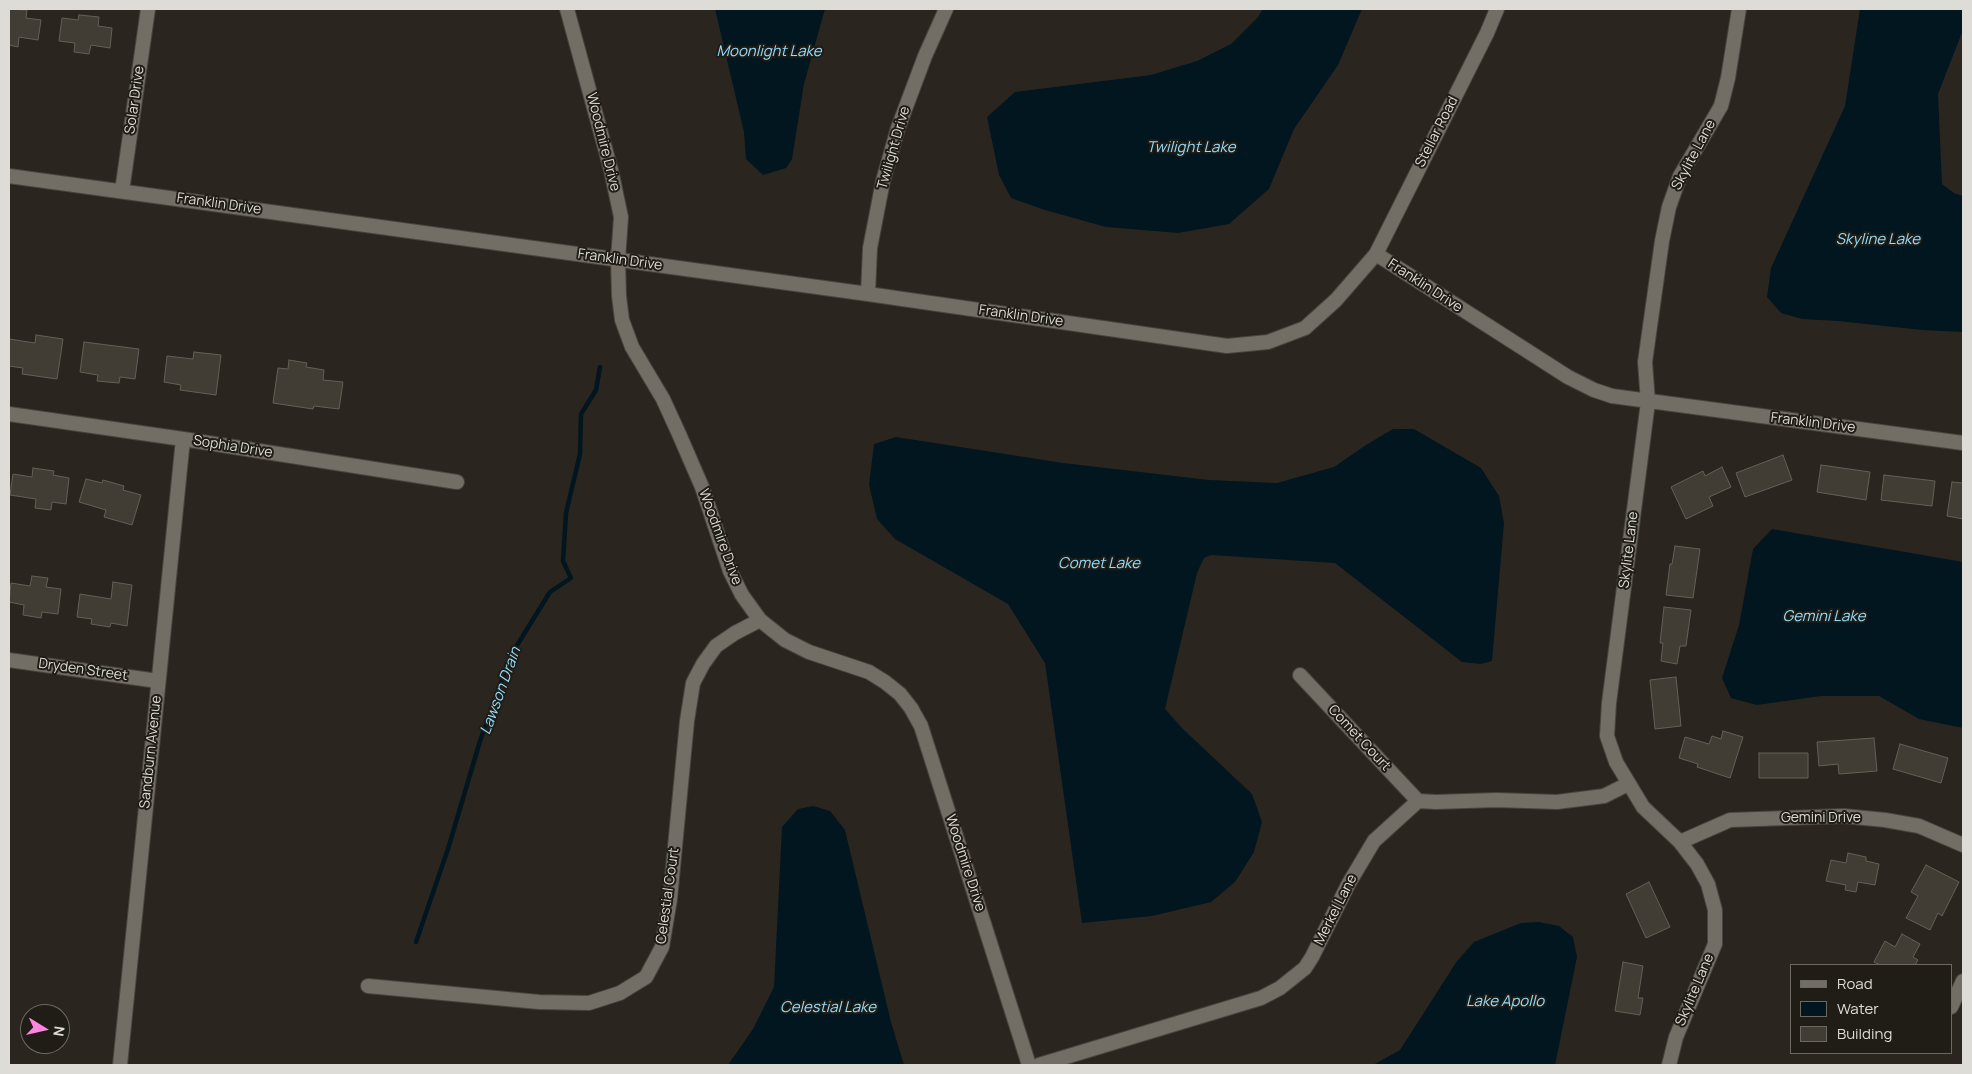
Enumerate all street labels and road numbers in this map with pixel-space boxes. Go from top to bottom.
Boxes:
street label: Solar Drive [122,65,148,135]
street label: Woodmire Drive [583,91,623,193]
street label: Stellar Road [1412,94,1462,170]
street label: Twilight Drive [874,104,914,192]
street label: Skylite Lane [1668,117,1720,193]
street label: Franklin Drive [176,190,262,218]
street label: Franklin Drive [577,246,663,274]
street label: Franklin Drive [1385,256,1465,316]
street label: Franklin Drive [978,302,1064,330]
street label: Franklin Drive [1770,409,1856,437]
street label: Sophia Drive [192,432,274,462]
street label: Woodmire Drive [695,487,745,587]
street label: Skylite Lane [1616,511,1642,589]
street label: Dryden Street [37,655,129,685]
street label: Sandburn Avenue [137,695,165,809]
street label: Comet Court [1324,702,1394,774]
street label: Gemini Drive [1781,810,1861,826]
street label: Woodmire Drive [941,812,989,914]
street label: Celestial Court [653,847,683,945]
street label: Merkel Lane [1311,872,1361,948]
street label: Skylite Lane [1672,951,1718,1029]

